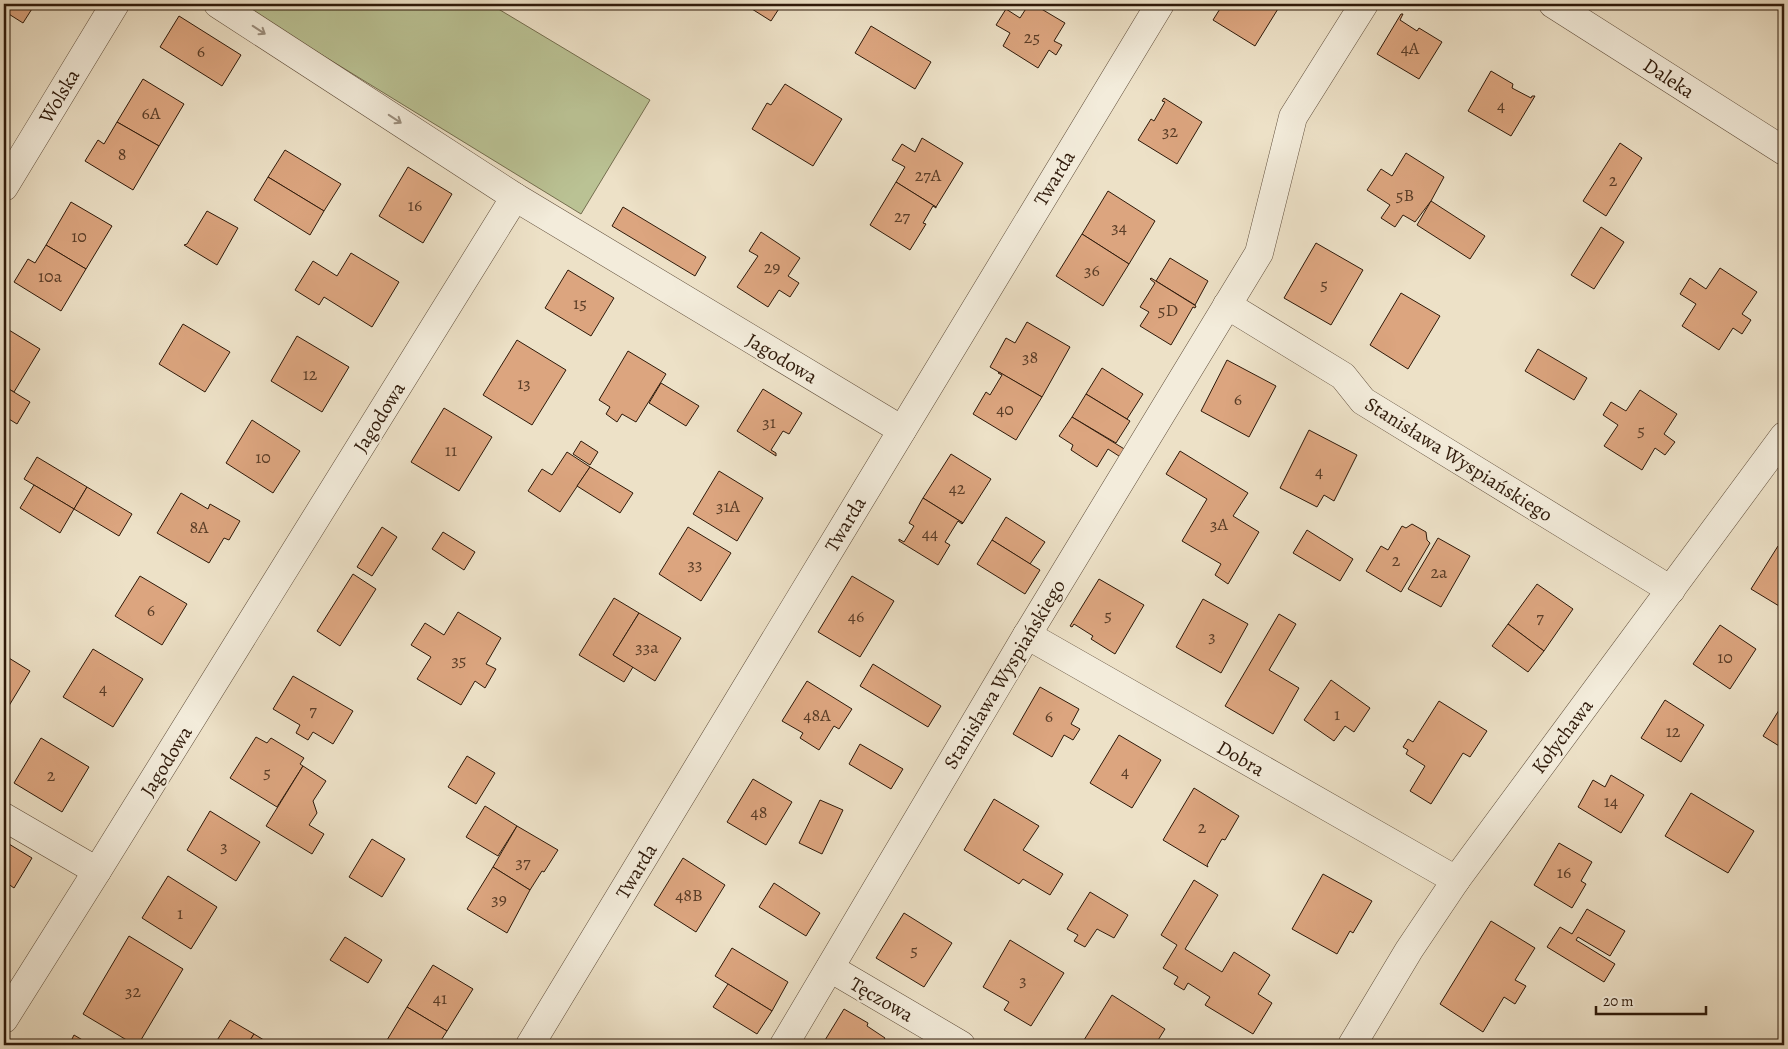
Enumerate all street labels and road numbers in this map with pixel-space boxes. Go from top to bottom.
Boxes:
street label: Daleka [1638,52,1700,105]
street label: Wolska [32,63,87,129]
street label: Twarda [1027,145,1082,211]
street label: Jagodowa [741,327,823,391]
street label: Jagodowa [347,376,412,458]
street label: Stanisława Wyspiańskiego [1360,391,1558,528]
street label: Twarda [818,491,873,557]
street label: Stanisława Wyspiańskiego [937,574,1072,774]
street label: Kołychawa [1525,693,1600,779]
street label: Jagodowa [134,720,199,802]
street label: Dobra [1212,734,1270,783]
street label: Twarda [609,838,664,904]
street label: Tęczowa [845,970,919,1029]

